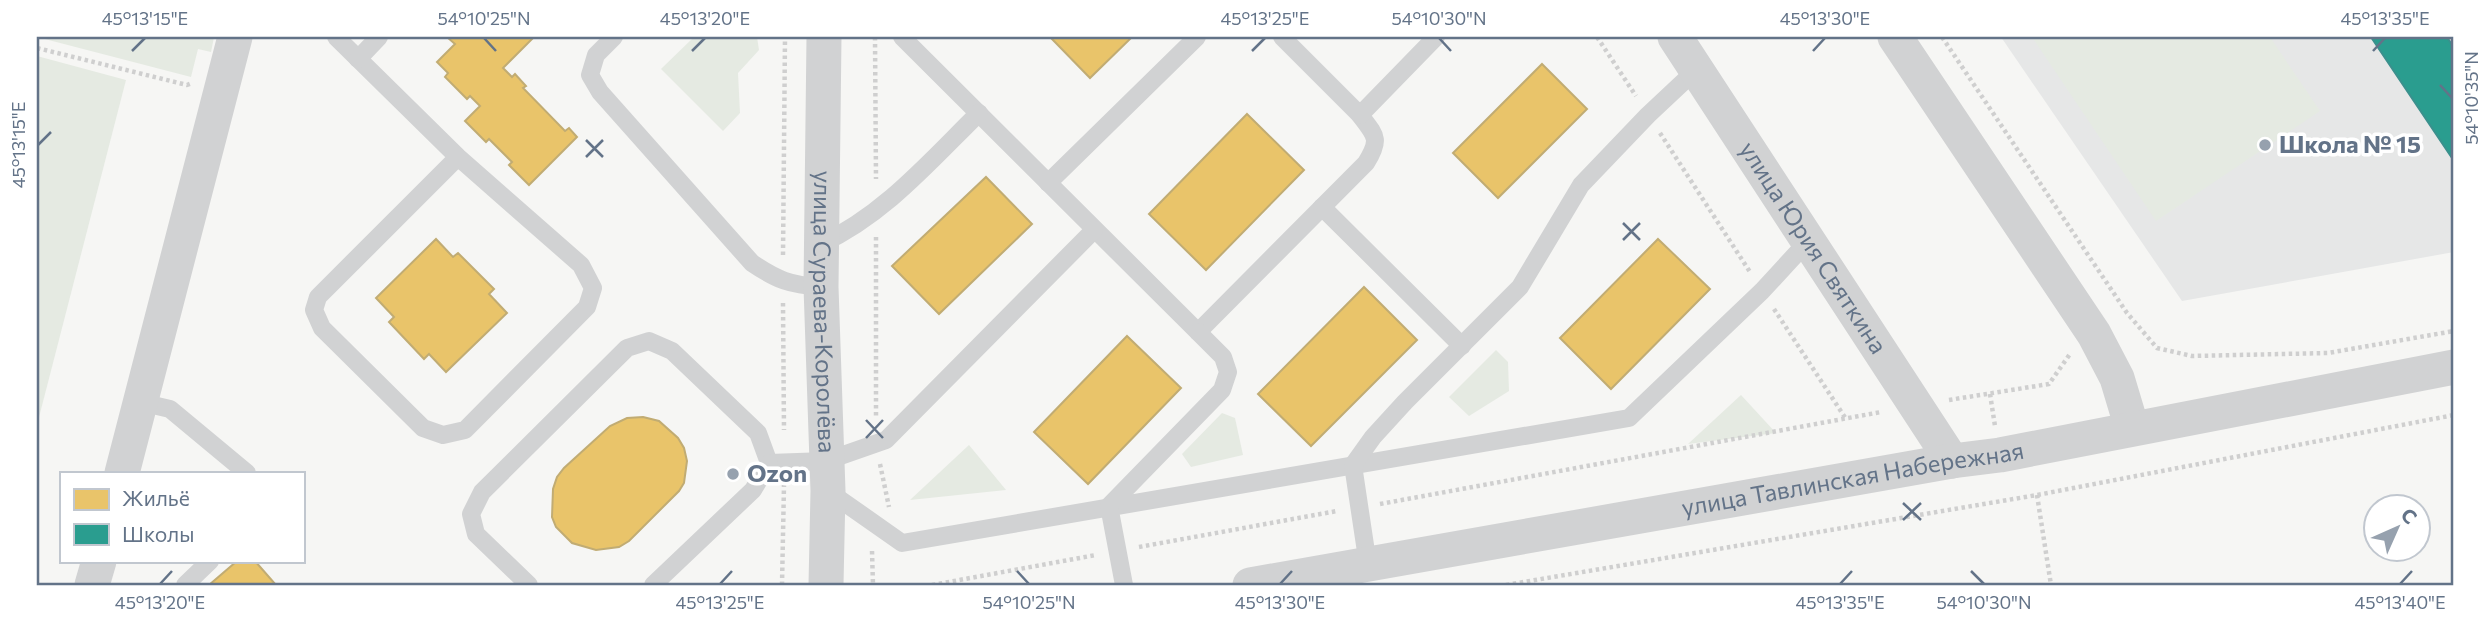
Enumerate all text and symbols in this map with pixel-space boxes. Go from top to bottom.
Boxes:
text: 45°13'15"E [102,7,188,29]
text: 54°10'25"N [437,7,531,29]
text: 45°13'20"E [660,7,750,29]
text: 45°13'25"E [1221,7,1309,29]
text: 54°10'30"N [1392,7,1486,29]
text: 45°13'30"E [1780,7,1870,29]
text: 45°13'35"E [2340,7,2430,29]
text: 54°10'35"N [2460,51,2482,145]
text: 45°13'15"E [7,102,29,188]
place label: Школа № 15 [2279,129,2421,158]
street label: улица Юрия Святкина [1734,136,1894,359]
marker: Школа № 15 [2257,137,2273,153]
street label: улица Сураева-Королёва [808,170,843,454]
street label: улица Тавлинская Набережная [1679,435,2026,522]
place label: Ozon [747,458,807,487]
marker: Ozon [725,466,741,482]
legend [60,472,304,562]
text: Жильё [122,485,190,510]
north arrow [2362,492,2432,562]
text: С [2397,503,2422,528]
text: Школы [122,521,194,546]
text: 45°13'20"E [115,591,205,613]
text: 45°13'25"E [676,591,764,613]
text: 54°10'25"N [982,591,1076,613]
text: 45°13'30"E [1235,591,1325,613]
text: 45°13'35"E [1795,591,1885,613]
text: 54°10'30"N [1937,591,2031,613]
text: 45°13'40"E [2354,591,2446,613]

